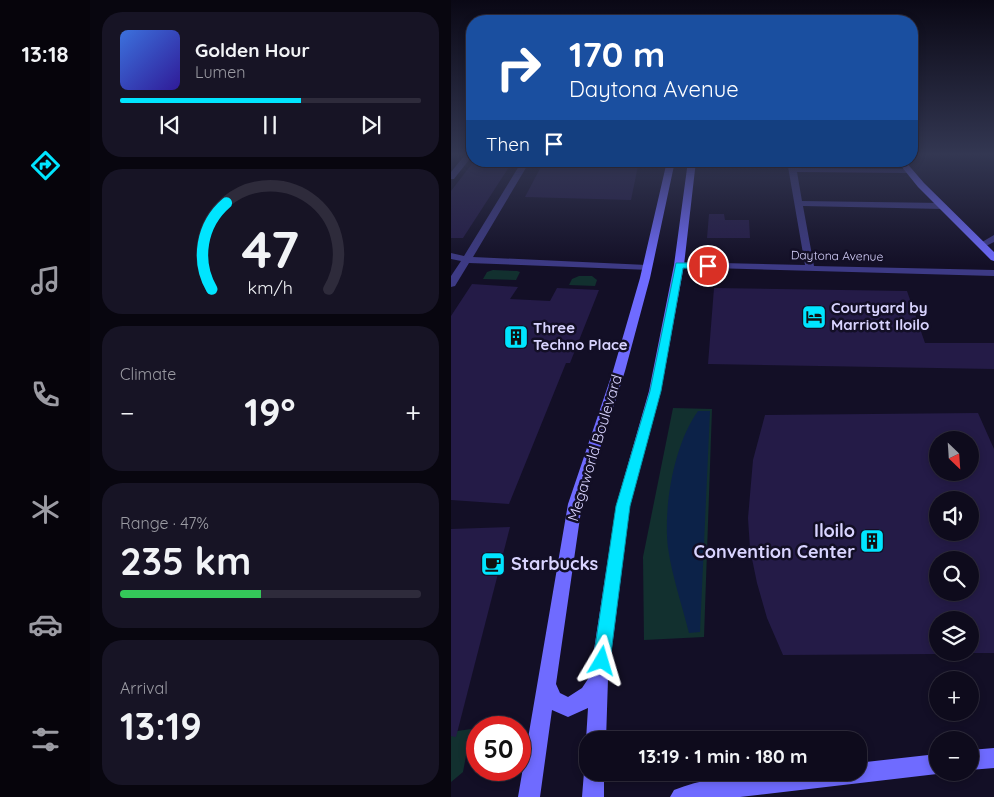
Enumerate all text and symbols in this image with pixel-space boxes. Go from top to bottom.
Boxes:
text: 170 m [569,32,665,76]
icon: right [486,35,551,100]
text: Golden Hour [195,38,310,62]
text: 13:18 [22,40,69,68]
text: Lumen [195,62,246,82]
text: Daytona Avenue [569,75,739,103]
icon: previous [156,111,184,139]
icon: pause [256,111,284,139]
icon: next [357,111,385,139]
icon: arrive [540,130,568,158]
text: Then [486,132,530,156]
icon: directions [28,148,63,183]
text: 47 [242,216,299,281]
pin [687,245,729,287]
street label: Daytona Avenue [791,247,884,264]
icon: arrive [694,252,722,280]
icon: music [28,263,63,298]
text: km/h [248,276,293,298]
place label: Courtyard by Marriott Iloilo [831,298,929,334]
hotel icon: Courtyard by Marriott Iloilo [801,304,827,330]
place label: Three Techno Place [533,318,628,354]
building icon: Three Techno Place [503,324,529,350]
text: Climate [120,364,176,384]
street label: Megaworld Boulevard [563,372,626,523]
icon: phone [28,377,63,412]
text: 19° [244,388,296,436]
text: − [120,395,135,430]
text: + [405,395,421,430]
north arrow [929,431,979,481]
map controls [929,431,979,781]
button: sound [929,491,979,541]
icon: climate [28,492,63,527]
text: Range · 47% [120,513,209,533]
place label: Iloilo Convention Center [694,519,855,563]
building icon: Iloilo Convention Center [859,528,885,554]
text: 235 km [120,537,251,585]
cafe icon: Starbucks [480,551,506,577]
button: search [929,551,979,601]
place label: Starbucks [511,552,599,575]
icon: car [28,607,63,642]
button: layers [929,611,979,661]
position arrow [575,634,627,686]
button: + [929,671,979,721]
text: Arrival [120,678,168,698]
text: 13:19 [120,702,202,750]
speed limit sign: 50 [466,716,531,781]
icon: filters [28,722,63,757]
button: − [929,731,979,781]
text: 13:19 · 1 min · 180 m [638,744,808,768]

